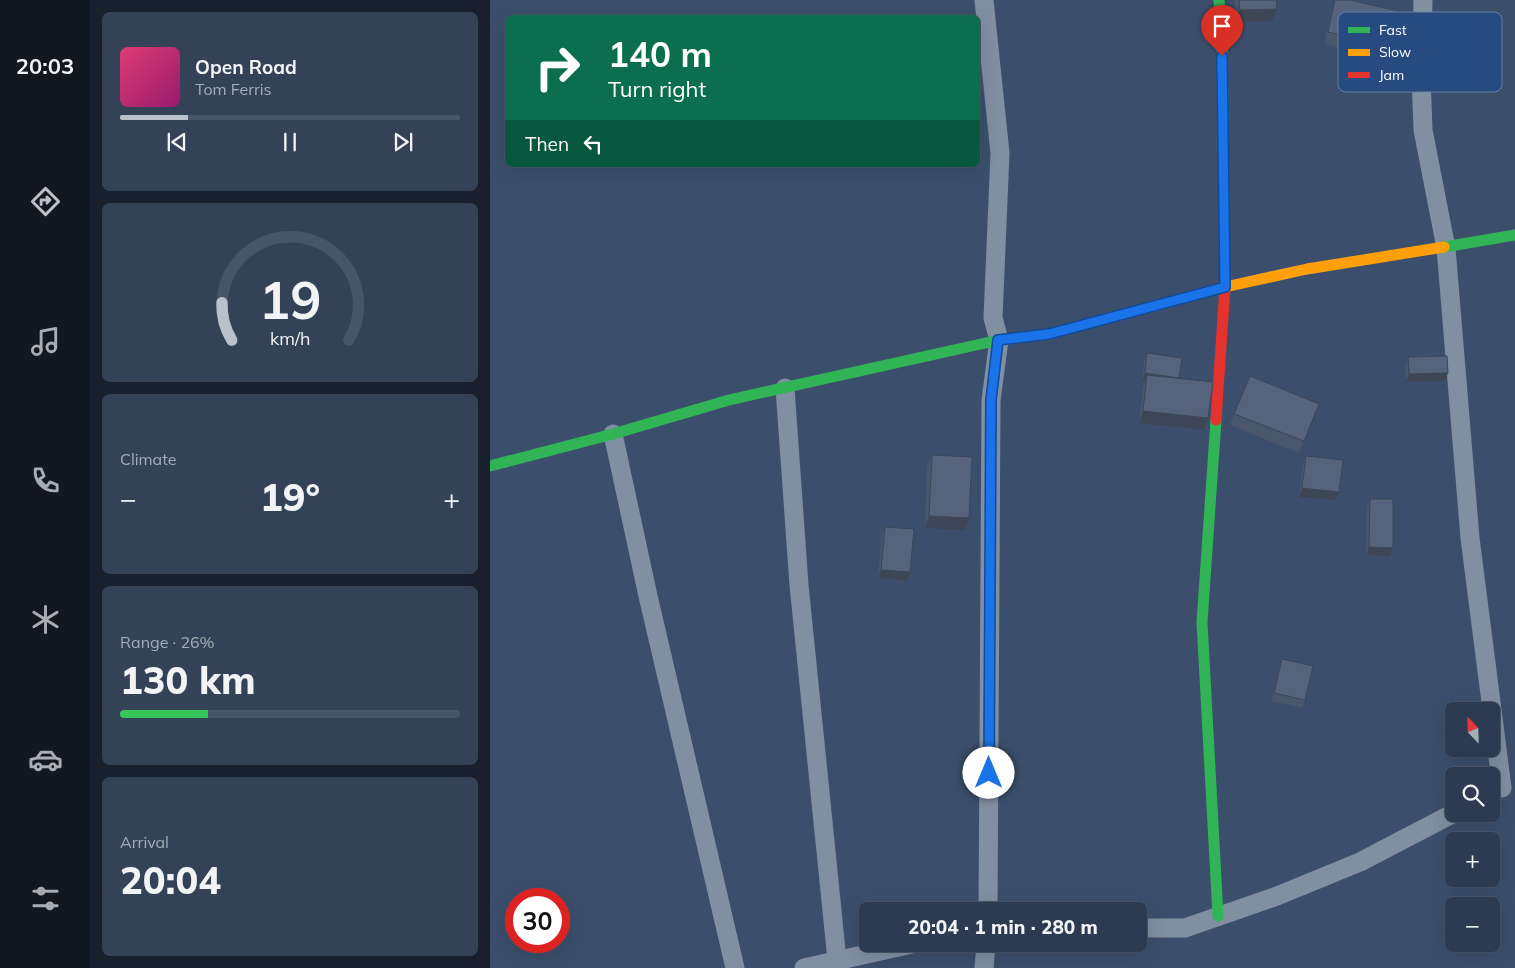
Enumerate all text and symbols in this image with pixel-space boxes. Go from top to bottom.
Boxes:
pin [1201,5,1243,56]
icon: arrive [1208,12,1236,40]
legend [1338,12,1502,92]
text: Fast [1379,21,1407,39]
text: 140 m [608,32,712,76]
icon: right [525,35,590,100]
text: Slow [1379,43,1411,61]
text: 20:03 [16,52,74,80]
text: Open Road [195,55,297,79]
text: Jam [1379,66,1404,84]
text: Turn right [608,75,706,103]
text: Tom Ferris [195,79,272,99]
icon: previous [163,128,191,156]
icon: pause [276,128,304,156]
icon: next [389,128,417,156]
icon: left [579,130,607,158]
text: Then [525,132,569,156]
icon: directions [28,184,63,219]
text: 19 [259,267,321,332]
icon: music [28,324,63,359]
text: km/h [270,327,310,349]
text: Climate [120,449,176,469]
icon: phone [28,463,63,498]
text: 19° [260,473,320,521]
text: − [120,481,137,516]
text: + [443,481,460,516]
icon: climate [28,602,63,637]
text: Range · 26% [120,632,215,652]
text: 130 km [120,656,256,704]
north arrow [1445,702,1500,758]
map controls [1445,702,1500,952]
icon: car [28,742,63,777]
position arrow [962,746,1014,798]
button: search [1445,767,1500,822]
text: Arrival [120,832,169,852]
button: + [1445,832,1500,887]
text: 20:04 [120,856,221,904]
icon: filters [28,881,63,916]
speed limit sign: 30 [505,888,570,953]
button: − [1445,897,1500,952]
text: 20:04 · 1 min · 280 m [908,915,1098,939]

